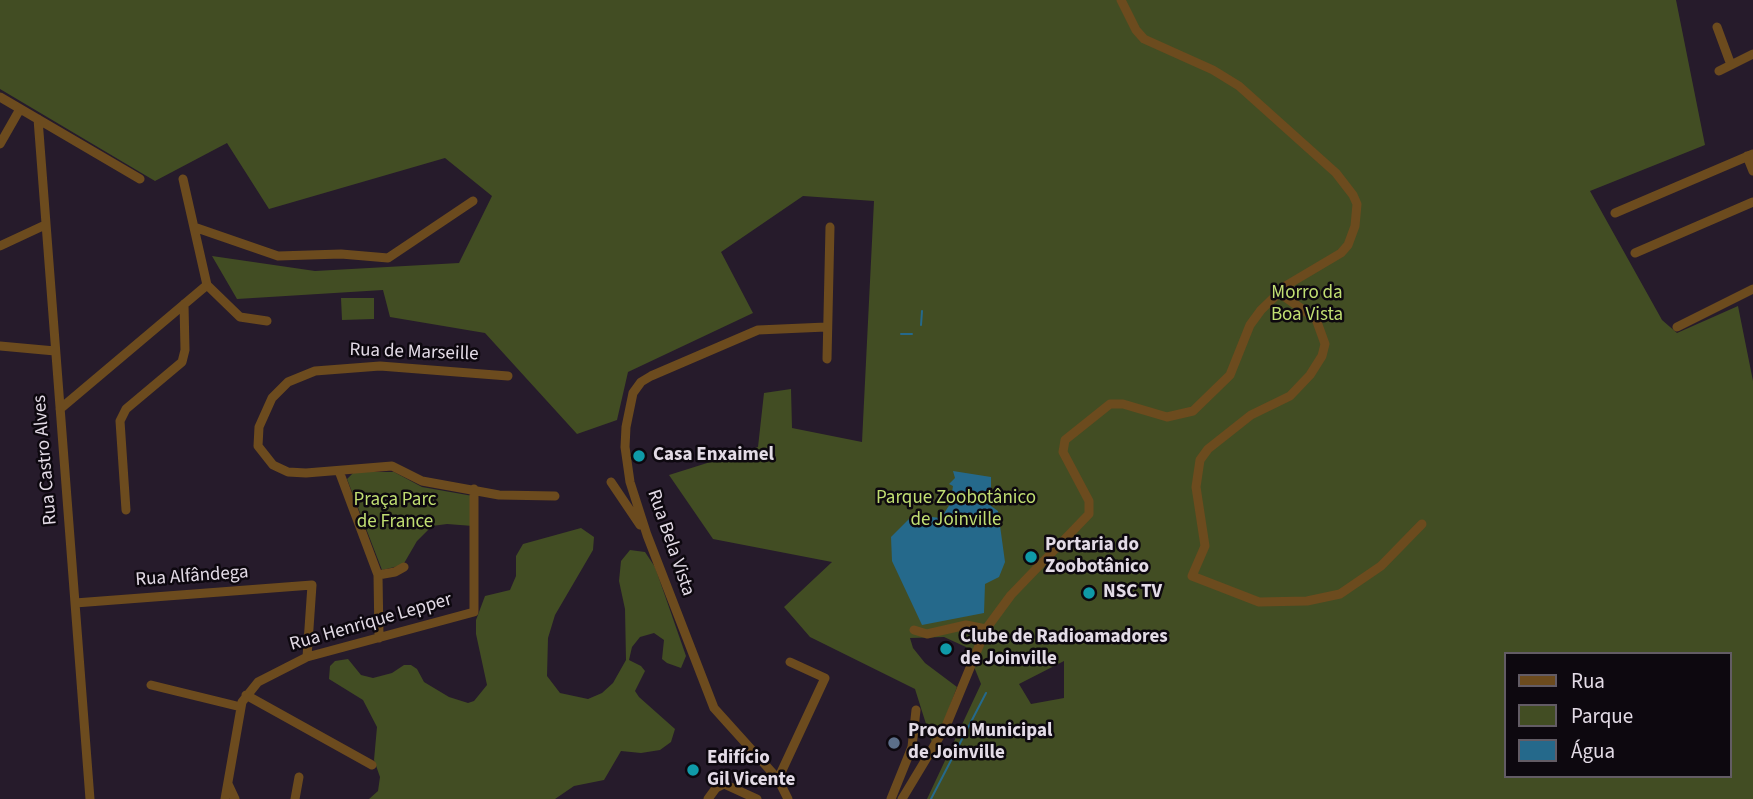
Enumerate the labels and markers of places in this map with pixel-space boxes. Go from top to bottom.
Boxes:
place label: Casa Enxaimel [653,445,774,467]
marker: Casa Enxaimel [631,448,647,464]
place label: Portaria do Zoobotânico [1045,535,1149,579]
marker: Portaria do Zoobotânico [1023,549,1039,565]
place label: NSC TV [1103,582,1162,604]
marker: NSC TV [1081,585,1097,601]
place label: Clube de Radioamadores de Joinville [960,627,1168,671]
marker: Clube de Radioamadores de Joinville [938,641,954,657]
place label: Procon Municipal de Joinville [908,721,1052,765]
marker: Procon Municipal de Joinville [886,735,902,751]
place label: Edifício Gil Vicente [707,748,795,792]
marker: Edifício Gil Vicente [685,762,701,778]

